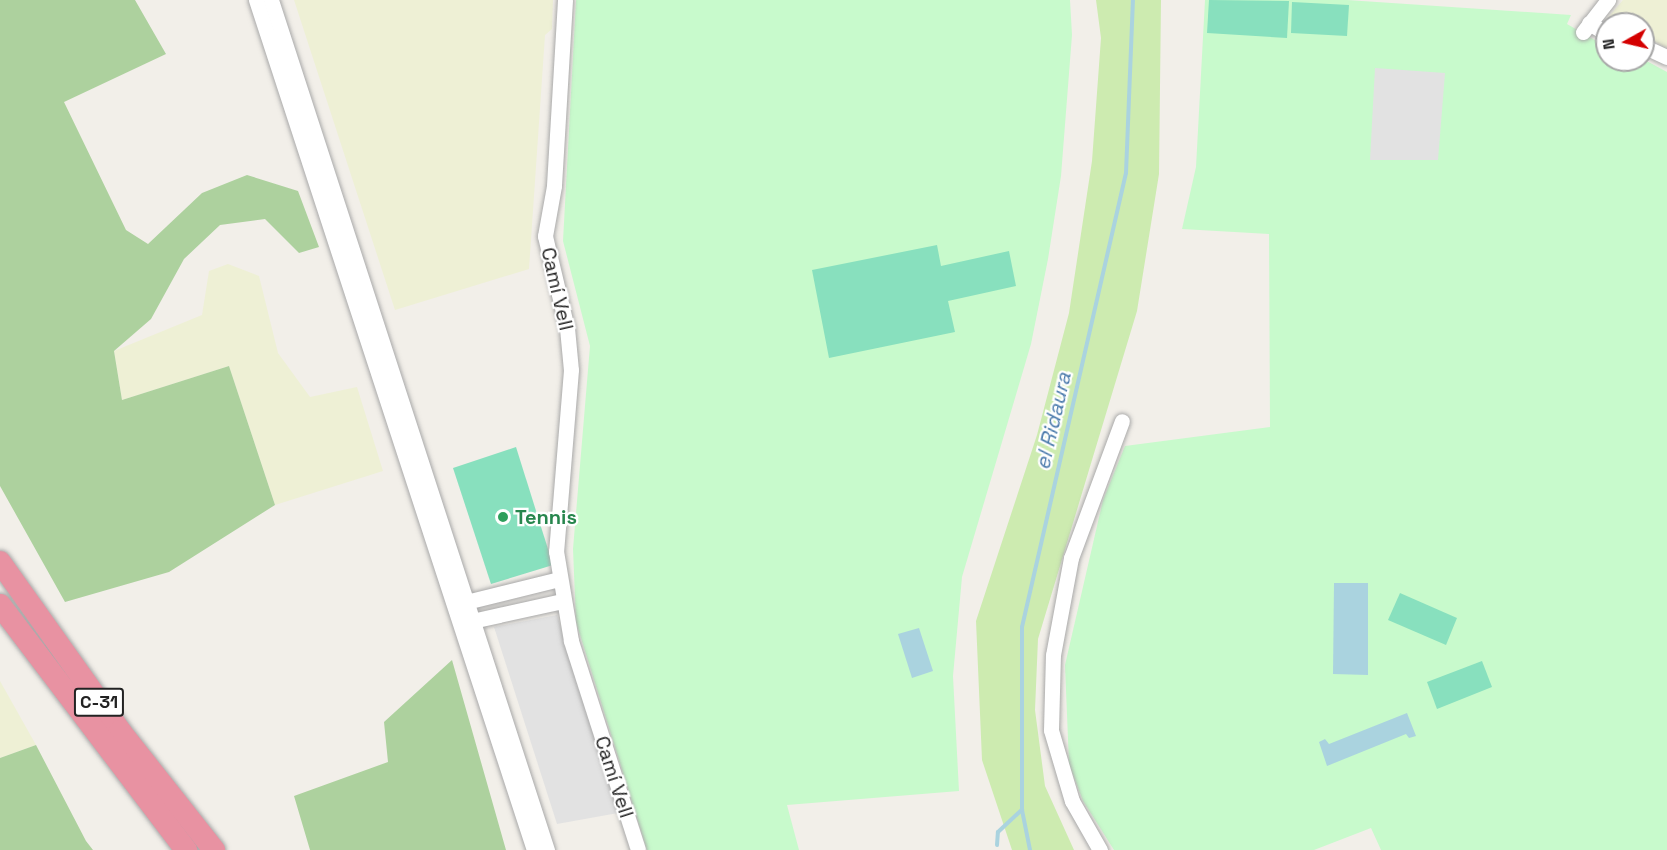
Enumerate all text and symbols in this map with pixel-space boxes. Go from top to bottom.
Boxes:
north arrow [1595,12,1655,72]
text: N [1598,38,1620,51]
street label: Camí Vell [536,245,578,333]
water label: el Ridaura [1030,370,1076,472]
place label: Tennis [515,505,577,529]
marker: Tennis [496,510,510,524]
road number: C-31 [74,687,124,717]
street label: Camí Vell [589,733,639,821]

